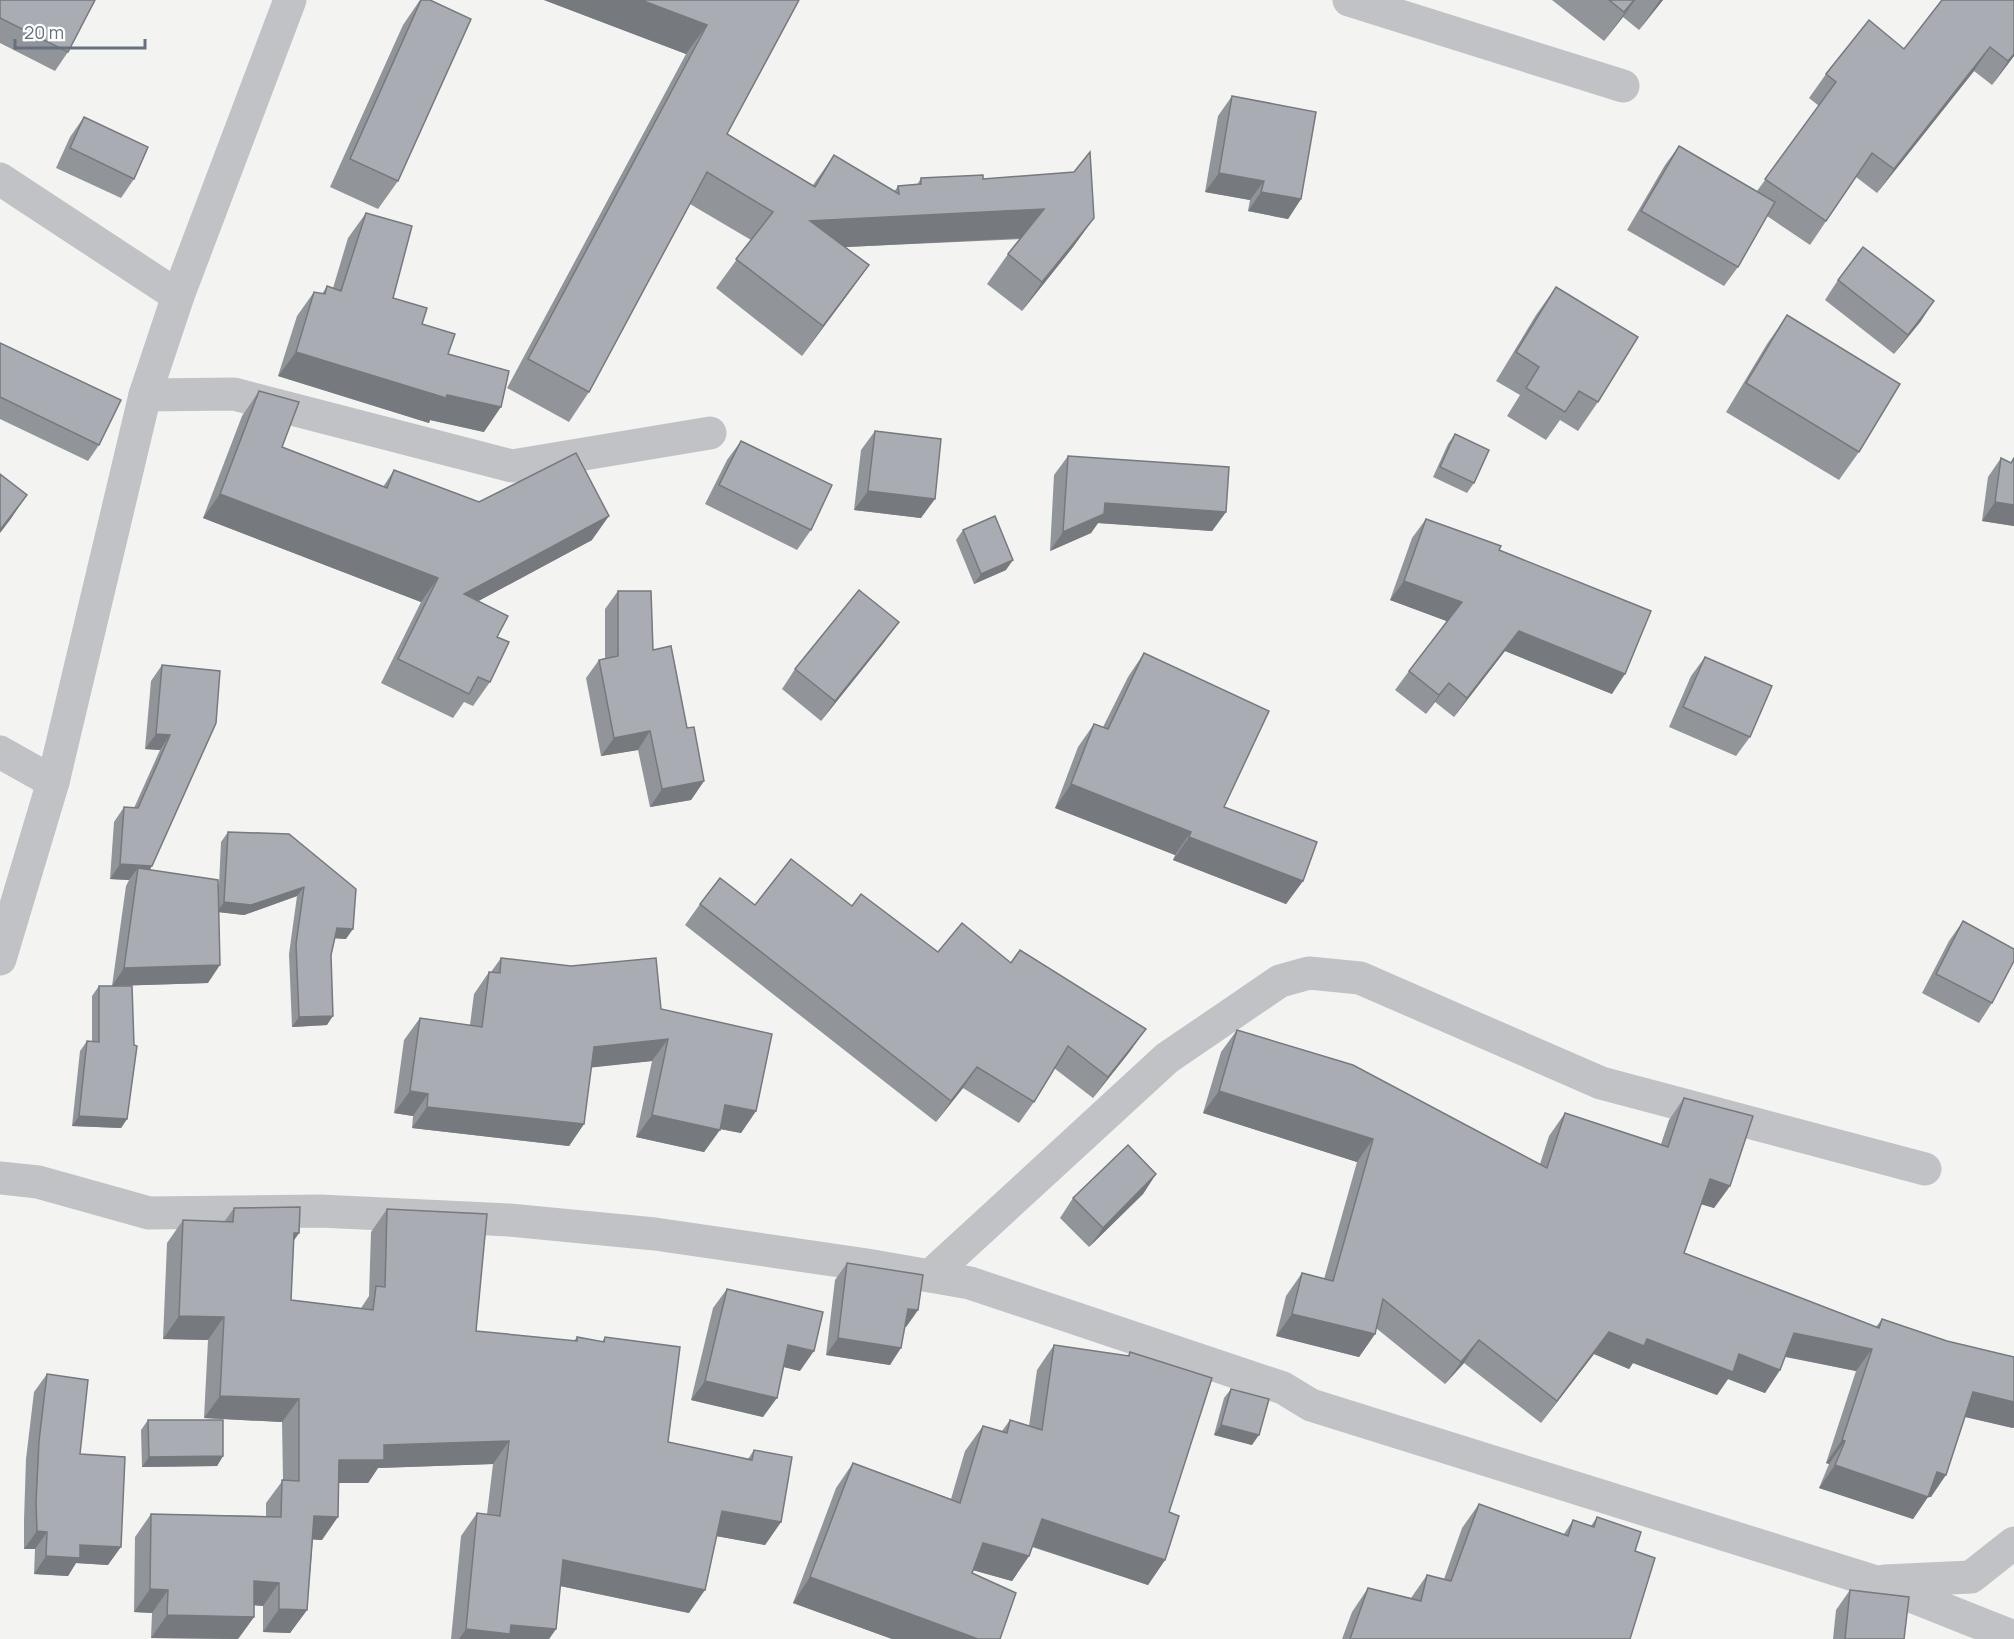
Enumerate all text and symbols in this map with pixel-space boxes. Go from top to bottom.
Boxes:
scale bar [15,12,146,50]
text: 20 m [24,20,64,44]

